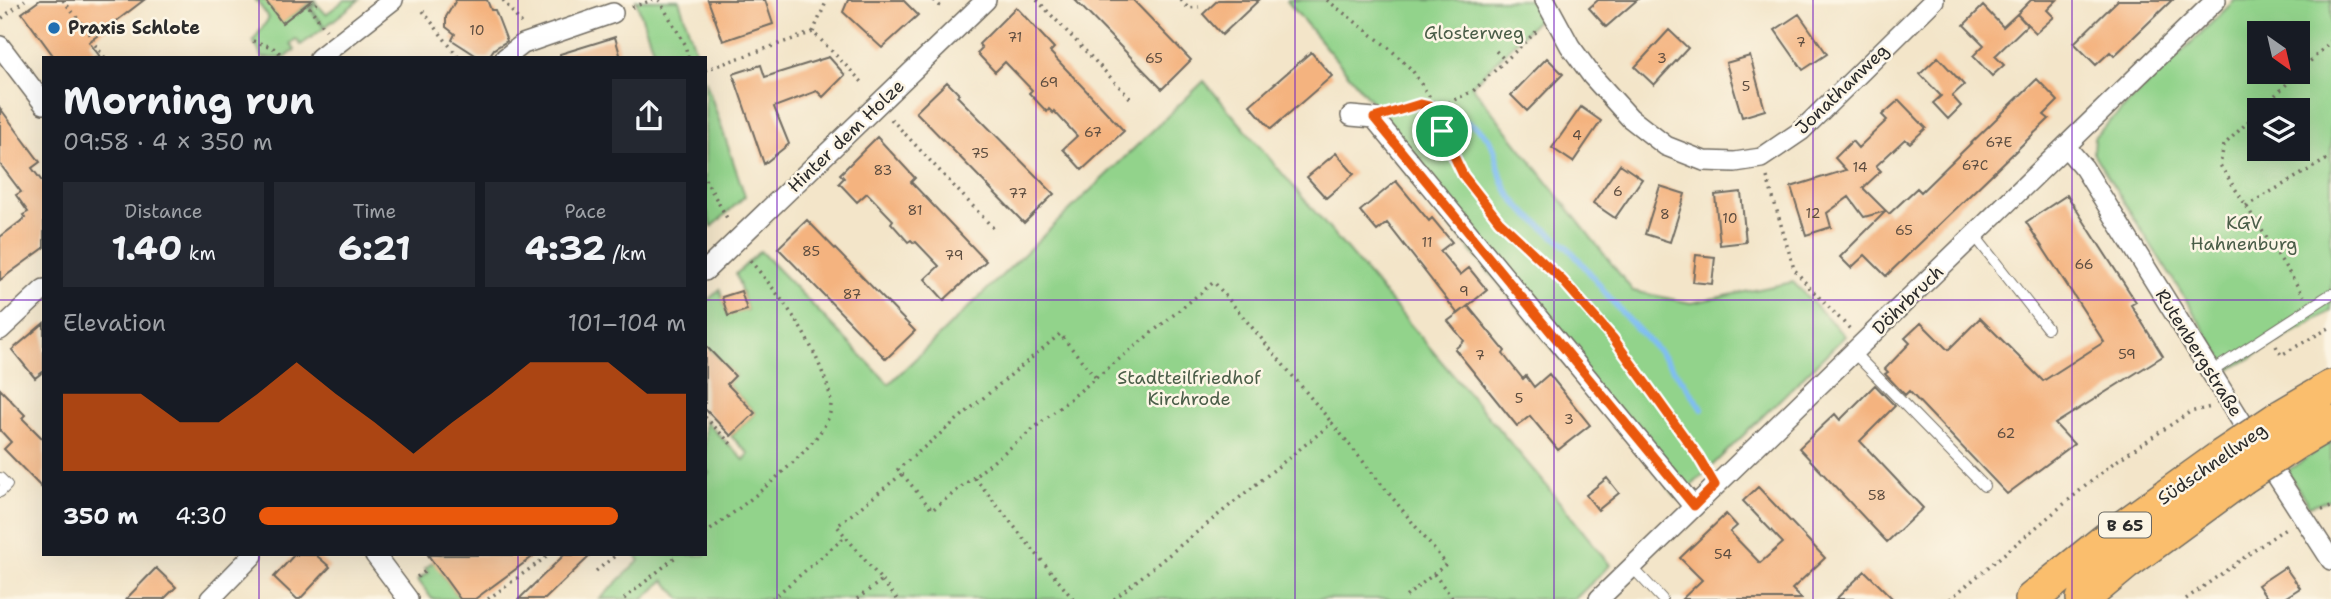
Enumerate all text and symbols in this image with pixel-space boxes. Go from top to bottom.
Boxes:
place label: Praxis Schlote [68,16,200,40]
marker: Praxis Schlote [46,20,62,36]
house number: 10 [469,21,485,39]
park label: Glosterweg [1424,21,1524,45]
north arrow [2247,21,2310,84]
map controls [2247,21,2310,161]
house number: 71 [1008,28,1022,46]
house number: 7 [1796,33,1806,51]
street label: Jonathanweg [1790,39,1894,139]
house number: 65 [1145,49,1163,67]
house number: 3 [1657,49,1667,67]
house number: 69 [1040,73,1058,91]
street label: Hinter dem Holze [783,74,909,198]
text: Morning run [63,75,314,126]
house number: 5 [1742,77,1750,95]
button: share [612,79,686,153]
button: layers [2247,98,2310,161]
pin [1412,101,1472,161]
icon: arrive [1423,112,1461,150]
house number: 67 [1084,123,1102,141]
house number: 4 [1572,126,1582,144]
text: 09:58 · 4 × 350 m [63,127,273,157]
house number: 67E [1986,133,2013,151]
house number: 75 [971,144,989,162]
house number: 67C [1962,156,1988,174]
house number: 14 [1852,158,1868,176]
house number: 83 [874,161,892,179]
house number: 6 [1613,182,1623,200]
house number: 77 [1009,184,1027,202]
text: Distance [125,199,202,224]
text: Time [353,199,396,224]
text: Pace [565,199,606,224]
house number: 81 [907,201,923,219]
house number: 12 [1806,204,1820,222]
house number: 8 [1660,205,1670,223]
house number: 10 [1722,209,1738,227]
park label: KGV Hahnenburg [2191,211,2297,256]
house number: 65 [1895,221,1913,239]
text: 1.40 [111,224,182,271]
text: 6:21 [338,224,411,271]
text: 4:32 [525,224,606,271]
house number: 11 [1421,233,1433,251]
text: km [182,241,216,266]
text: /km [606,241,646,266]
house number: 85 [802,242,820,260]
house number: 79 [944,246,964,264]
house number: 66 [2074,255,2094,273]
street label: Döhrbruch [1867,260,1949,340]
house number: 9 [1459,282,1469,300]
house number: 87 [843,285,861,303]
street label: Rutenbergstraße [2150,285,2248,421]
text: Elevation [63,308,166,338]
text: 101–104 m [568,308,686,338]
house number: 59 [2118,345,2136,363]
house number: 7 [1475,346,1485,364]
park label: Stadtteilfriedhof Kirchrode [1117,366,1261,411]
house number: 5 [1515,389,1523,407]
house number: 3 [1564,410,1574,428]
street label: Südschnellweg [2153,418,2271,510]
house number: 62 [1997,424,2015,442]
house number: 58 [1868,486,1886,504]
text: 350 m [63,501,138,531]
text: 4:30 [175,501,227,531]
road number: B 65 [2099,512,2151,538]
house number: 54 [1714,545,1732,563]

